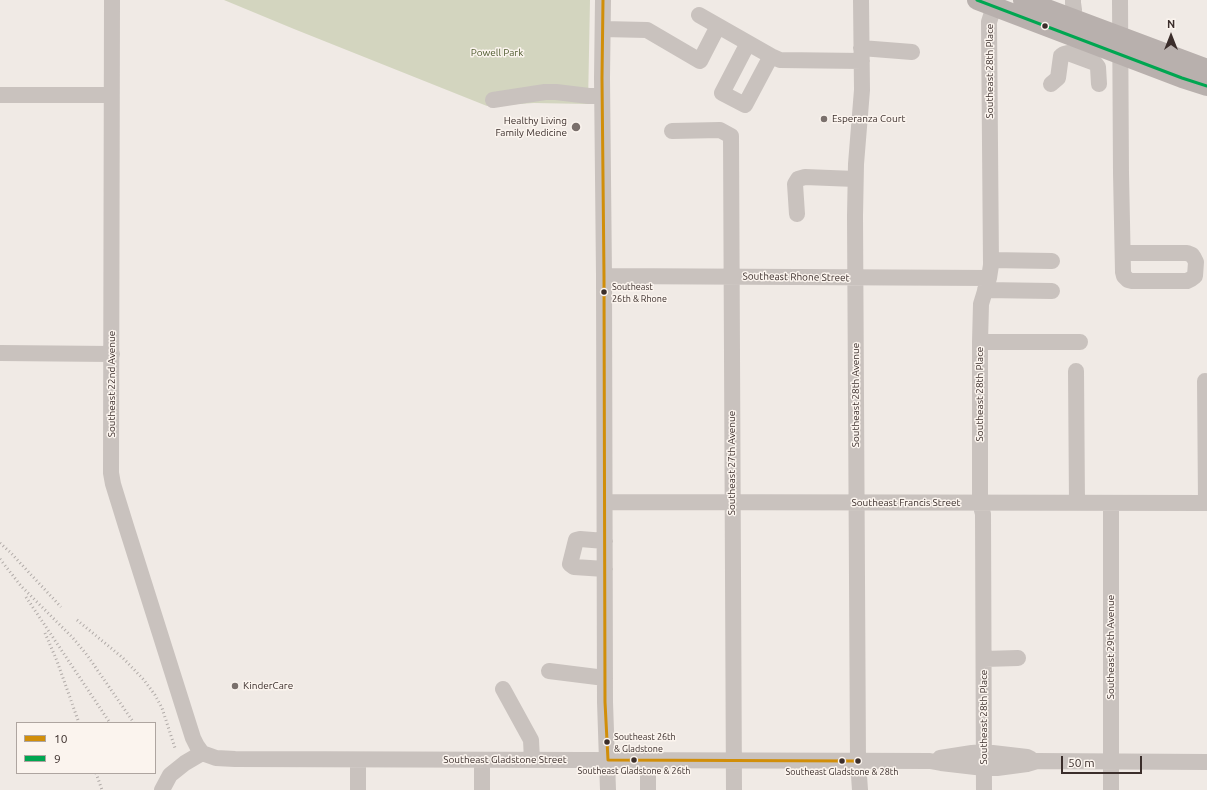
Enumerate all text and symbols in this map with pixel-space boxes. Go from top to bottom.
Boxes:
north arrow [1151,16,1191,56]
text: N [1167,18,1175,30]
unlabelled marker [1040,21,1050,31]
street label: Southeast 28th Place [984,24,996,118]
park label: Powell Park [471,47,523,59]
place label: Esperanza Court [832,113,905,125]
marker: Esperanza Court [819,114,829,124]
place label: Healthy Living Family Medicine [495,115,567,138]
marker: Healthy Living Family Medicine [570,121,582,133]
street label: Southeast Rhone Street [742,270,850,284]
place label: Southeast 26th & Rhone [612,282,667,303]
marker: Southeast 26th & Rhone [599,287,609,297]
street label: Southeast 22nd Avenue [106,331,118,437]
street label: Southeast 28th Avenue [850,343,862,447]
street label: Southeast 28th Place [974,347,986,441]
street label: Southeast 27th Avenue [726,411,738,515]
street label: Southeast Francis Street [851,497,961,509]
street label: Southeast 29th Avenue [1105,595,1117,699]
street label: Southeast 28th Place [978,670,990,764]
place label: KinderCare [243,680,293,692]
marker: KinderCare [230,681,240,691]
legend [16,722,156,774]
text: 10 [54,732,68,745]
place label: Southeast 26th & Gladstone [614,732,676,753]
marker: Southeast 26th & Gladstone [602,737,612,747]
scale bar [1063,748,1144,774]
text: 9 [54,752,61,765]
street label: Southeast Gladstone Street [443,754,567,766]
marker: Southeast Gladstone & 26th [629,755,639,765]
marker: Southeast Gladstone & 28th [837,756,847,766]
unlabelled marker [853,756,863,766]
text: 50 m [1068,756,1095,769]
place label: Southeast Gladstone & 26th [578,766,690,776]
place label: Southeast Gladstone & 28th [786,767,898,777]

